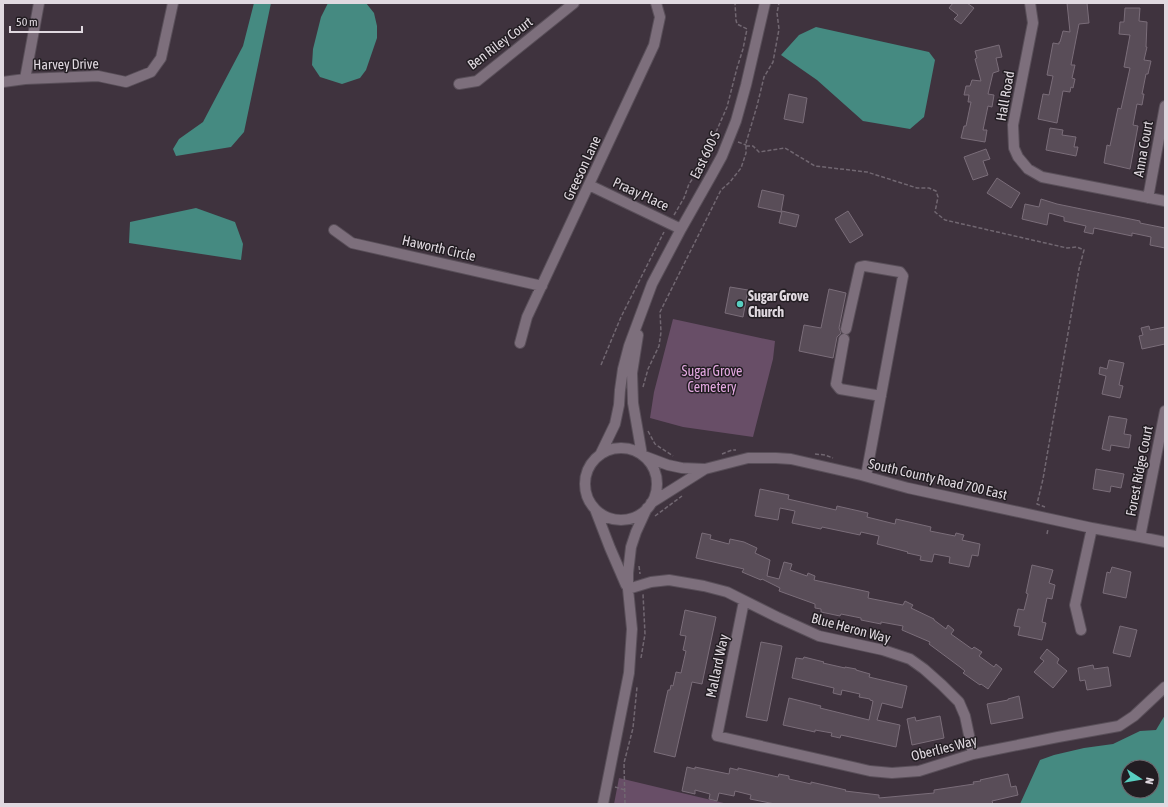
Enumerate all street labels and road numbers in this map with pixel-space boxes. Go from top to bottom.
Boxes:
street label: Ben Riley Court [464,13,536,73]
street label: Harvey Drive [33,55,99,73]
street label: Hall Road [993,70,1017,122]
street label: Anna Court [1130,120,1156,178]
street label: East 600 S [687,129,723,181]
street label: Greeson Lane [560,133,604,203]
street label: Praay Place [610,174,672,214]
street label: Haworth Circle [401,232,477,264]
street label: Forest Ridge Court [1122,424,1156,518]
street label: South County Road 700 East [867,455,1009,503]
street label: Blue Heron Way [810,610,893,646]
street label: Mallard Way [702,633,732,699]
street label: Oberlies Way [909,732,979,764]

